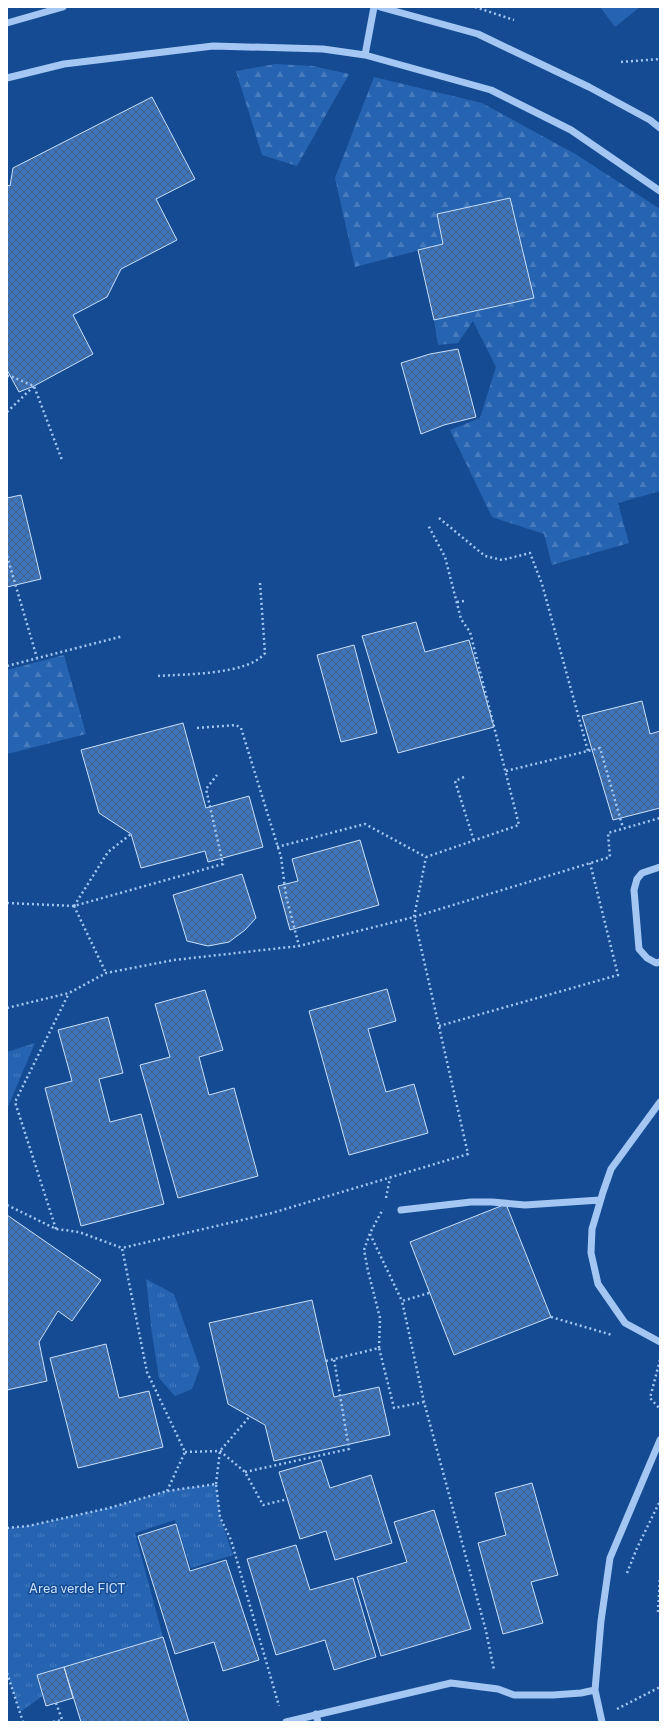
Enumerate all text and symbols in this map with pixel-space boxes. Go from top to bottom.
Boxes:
park label: Area verde FICT [29,1581,126,1596]

